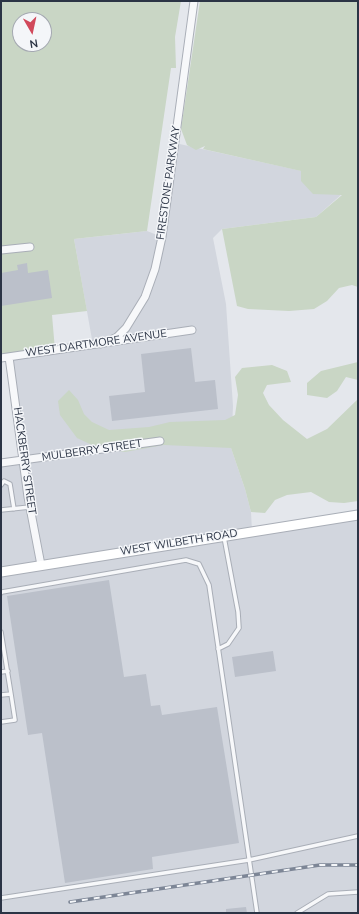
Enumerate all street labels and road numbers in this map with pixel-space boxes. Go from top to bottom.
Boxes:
street label: FIRESTONE PARKWAY [154,125,184,241]
street label: WEST DARTMORE AVENUE [24,328,168,360]
street label: HACKBERRY STREET [10,406,38,516]
street label: MULBERRY STREET [41,437,143,465]
street label: WEST WILBETH ROAD [119,527,239,559]

